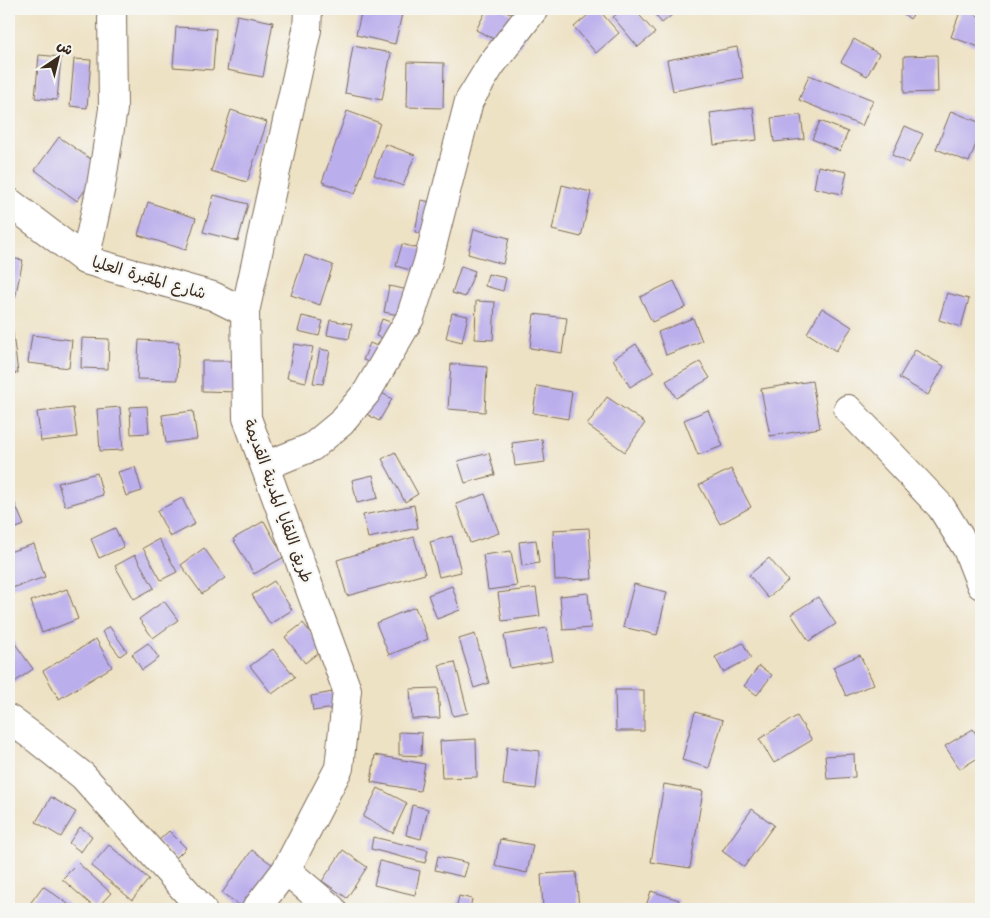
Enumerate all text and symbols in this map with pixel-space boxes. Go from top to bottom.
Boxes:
north arrow [32,32,82,82]
text: ش [53,36,77,61]
street label: شارع المقبرة العليا [89,251,209,305]
street label: طريق اللقايا المدينة القديمة [238,416,318,586]

